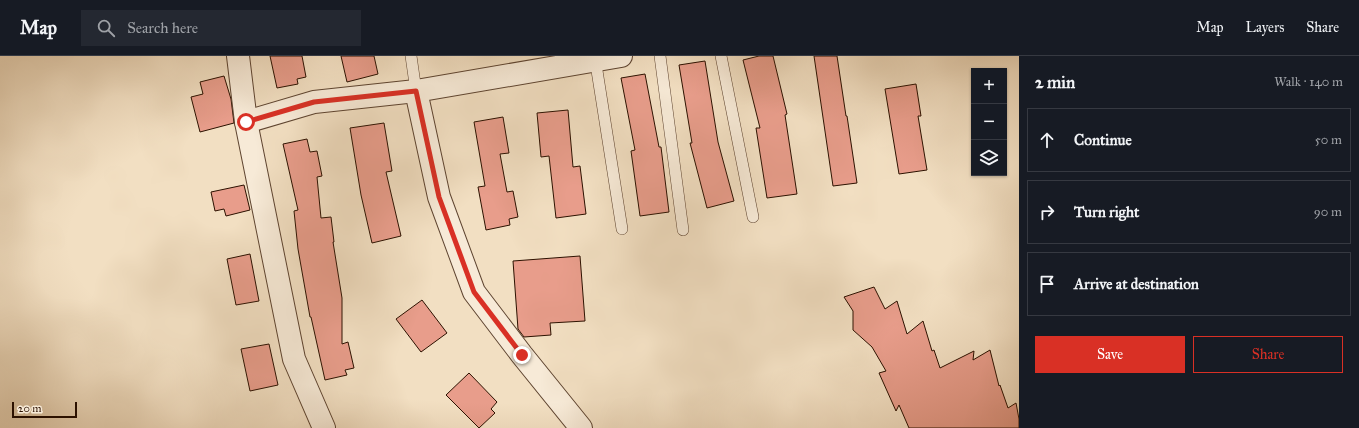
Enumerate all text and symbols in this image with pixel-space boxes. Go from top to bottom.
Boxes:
search box [81,10,361,46]
text: Map [20,16,57,39]
icon: search [95,17,117,39]
text: Search here [127,19,198,37]
text: Map [1196,19,1224,36]
text: Layers [1246,19,1284,36]
text: Share [1306,19,1339,36]
map controls [971,68,1007,176]
button: + [971,68,1007,104]
text: 2 min [1035,72,1075,93]
text: Walk · 140 m [1274,74,1343,90]
button: − [971,104,1007,140]
route start [237,113,255,131]
icon: ahead [1036,129,1058,151]
text: Continue [1074,131,1132,149]
text: 50 m [1315,132,1342,148]
button: layers [971,140,1007,176]
icon: right [1036,201,1058,223]
text: Turn right [1074,203,1139,221]
text: 90 m [1314,204,1342,220]
icon: arrive [1036,273,1058,295]
text: Arrive at destination [1074,275,1199,293]
button: Save [1035,336,1185,373]
button: Share [1193,336,1343,373]
route end [513,346,531,364]
scale bar [12,400,77,419]
text: 20 m [18,402,41,415]

